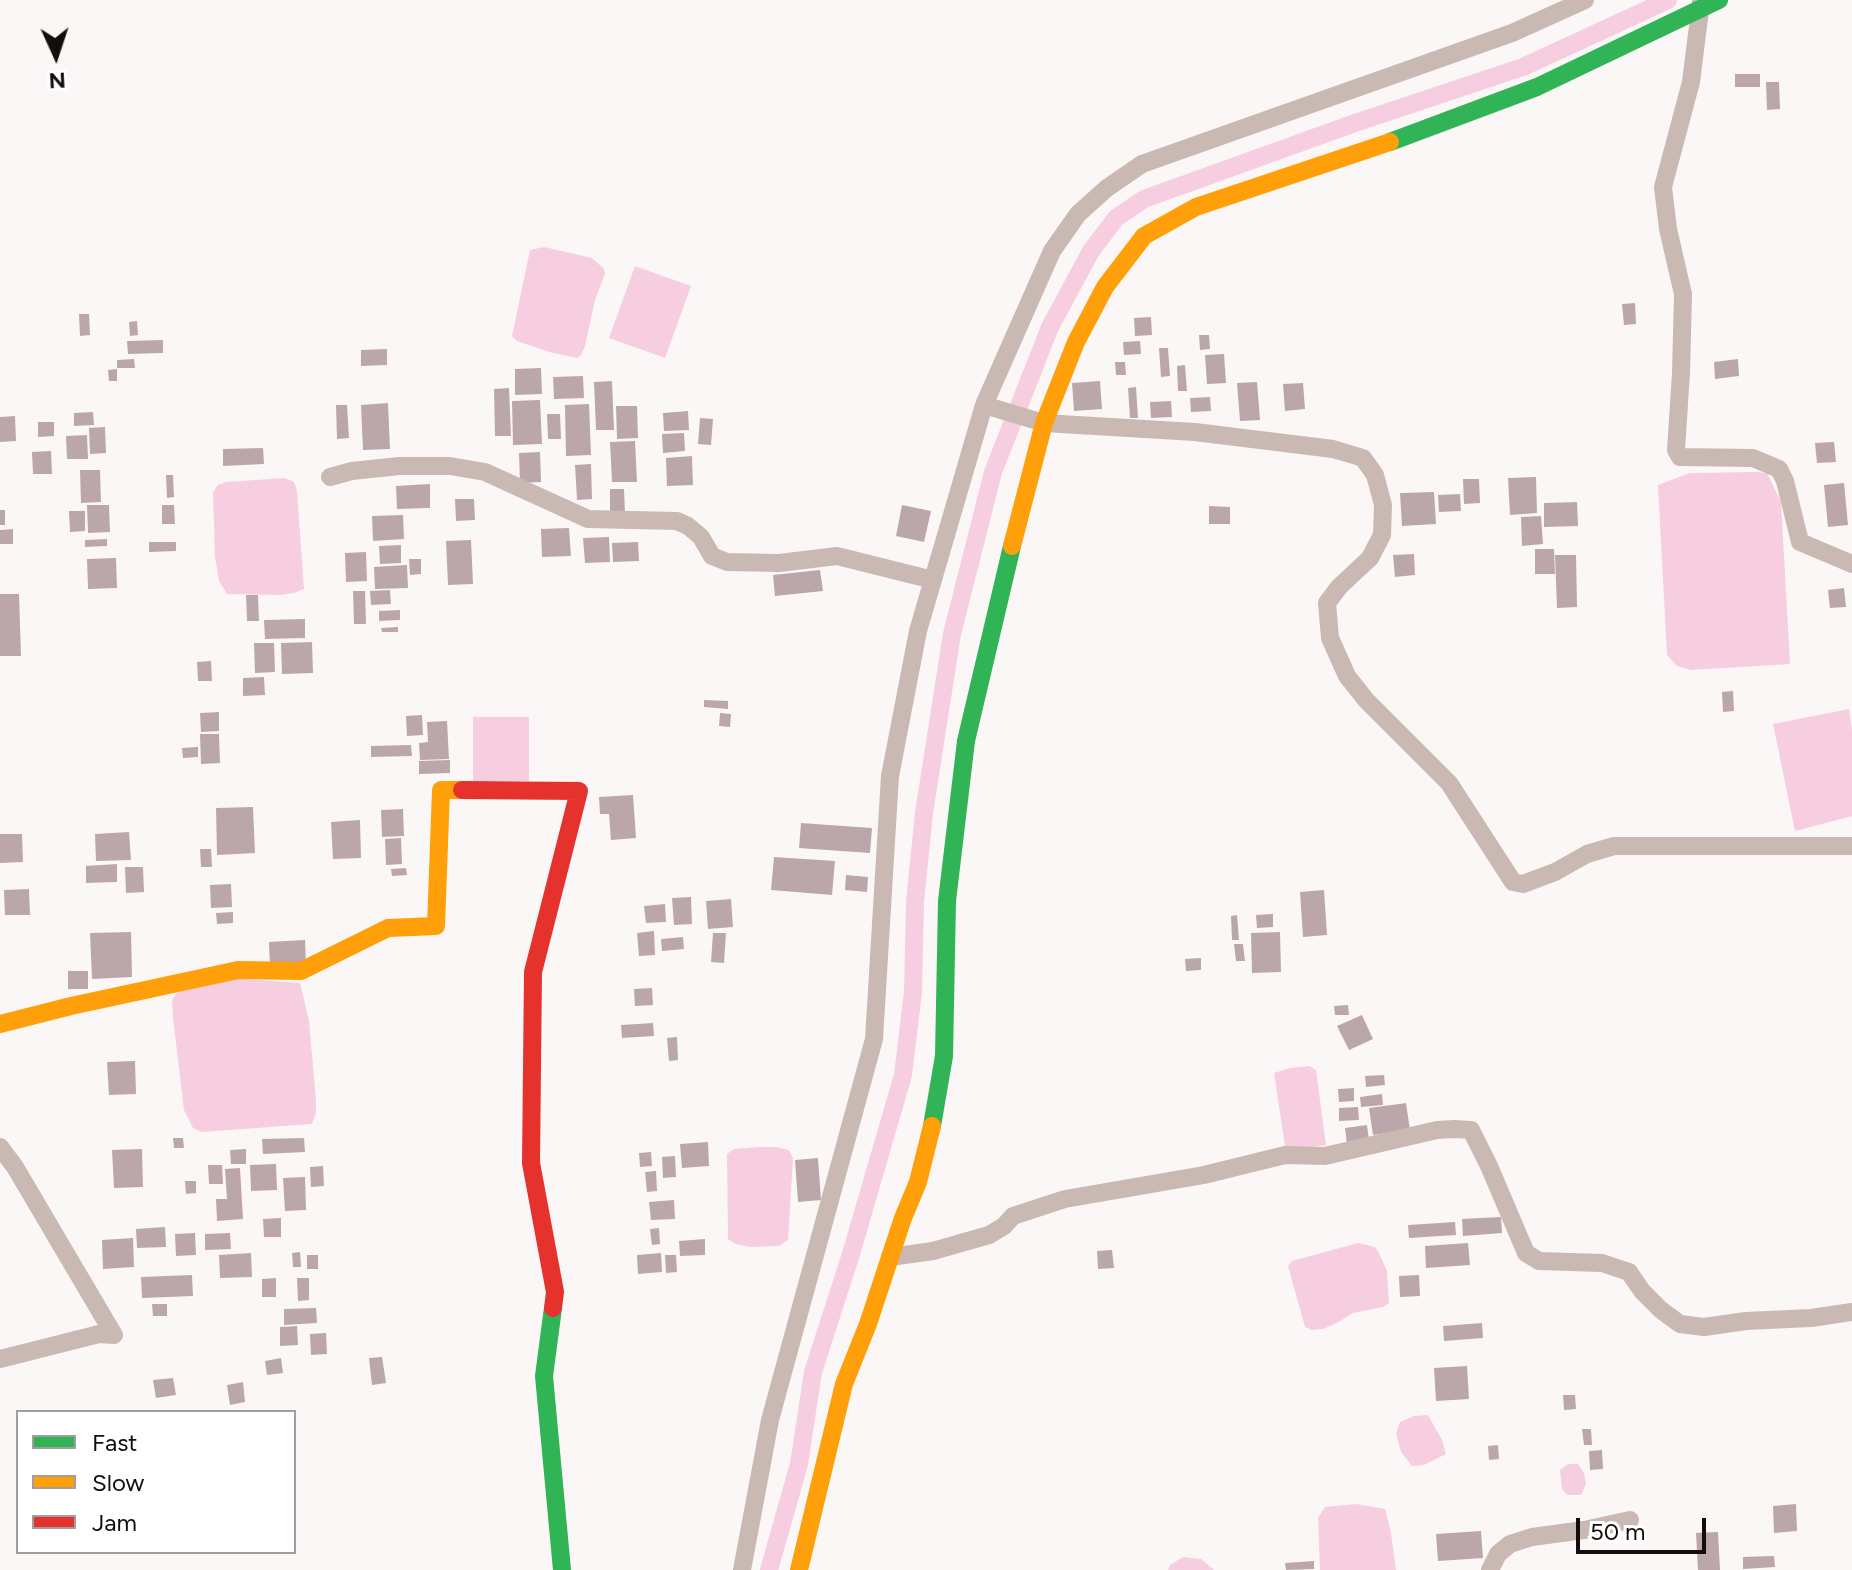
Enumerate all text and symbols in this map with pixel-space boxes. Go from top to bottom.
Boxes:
north arrow [16,16,96,96]
text: N [48,67,66,94]
legend [16,1410,296,1554]
text: Fast [92,1428,137,1457]
text: Slow [92,1468,144,1497]
scale bar [1580,1502,1710,1552]
text: Jam [92,1508,137,1537]
text: 50 m [1590,1517,1646,1546]

